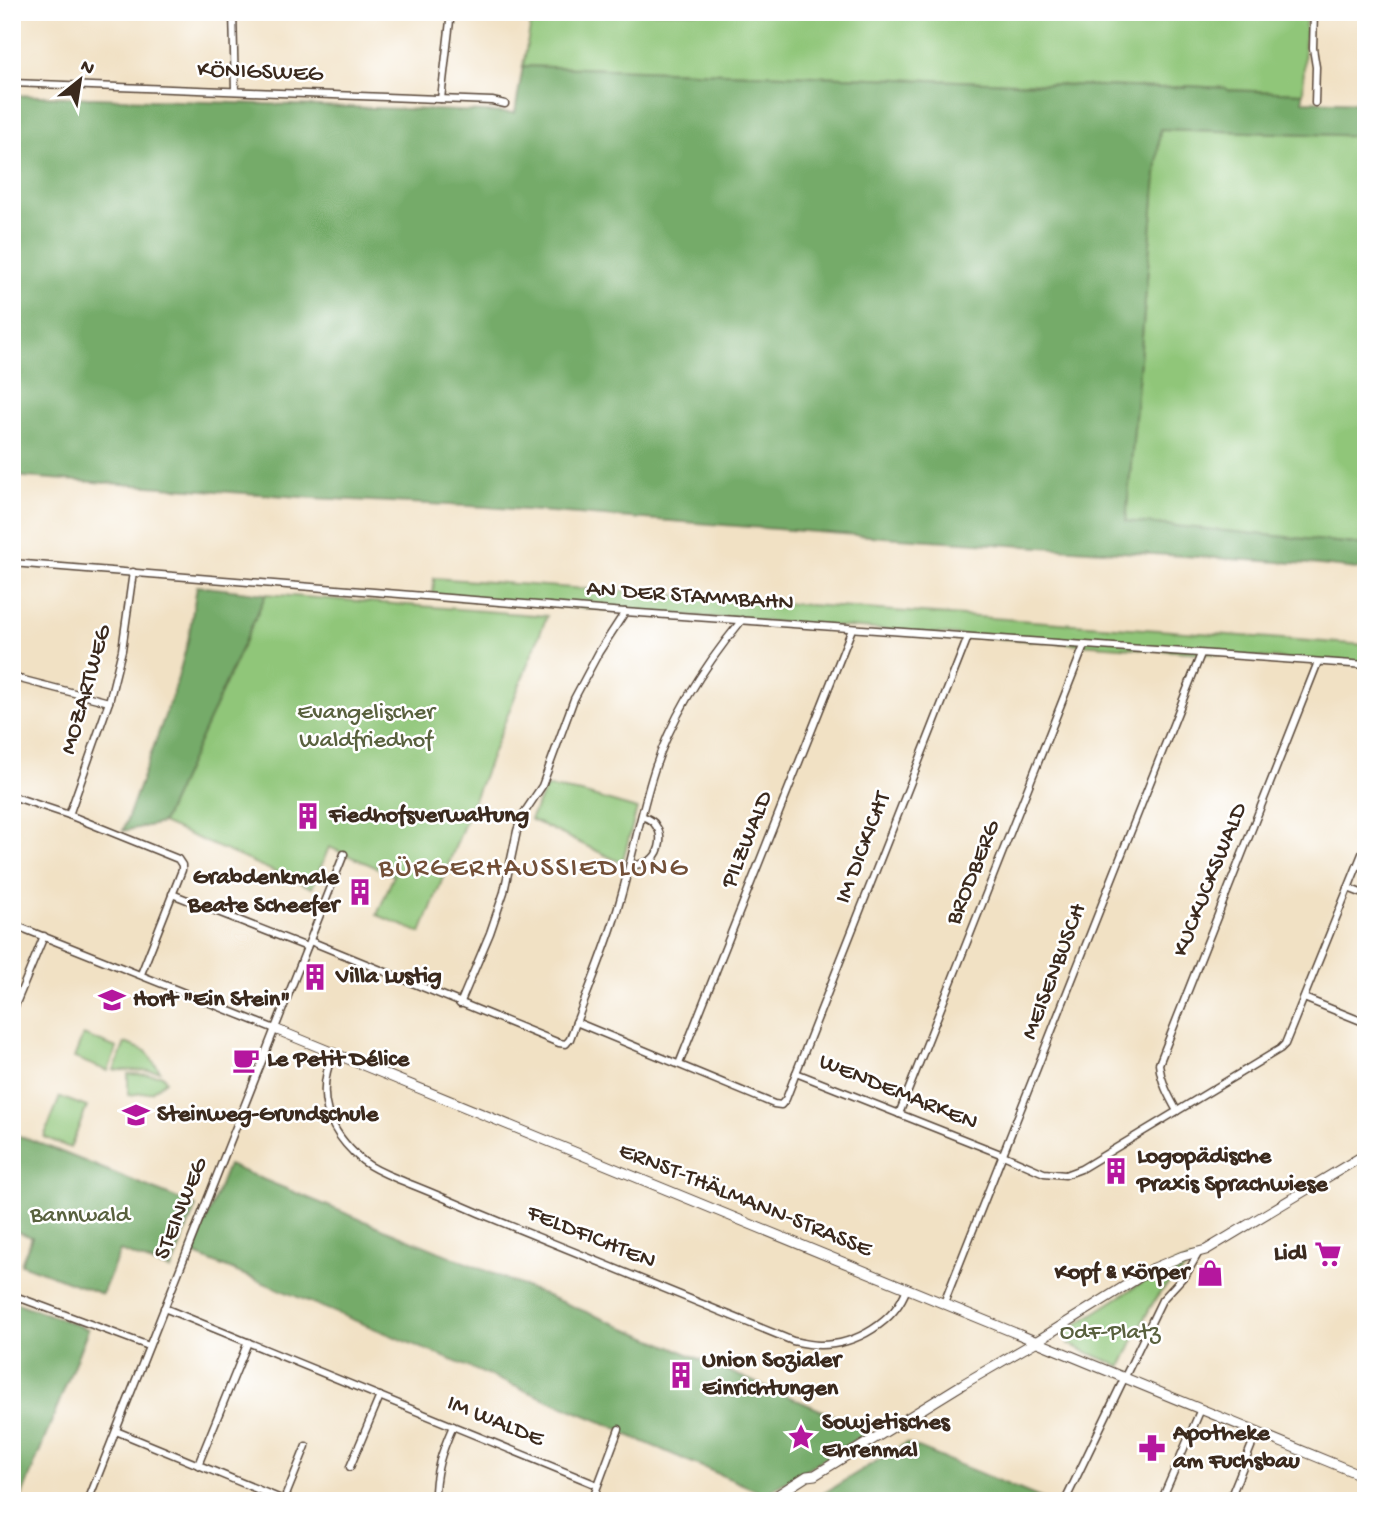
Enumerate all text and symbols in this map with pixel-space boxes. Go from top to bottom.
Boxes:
north arrow [46,46,116,116]
text: N [76,55,98,81]
street label: KÖNIGSWEG [197,56,324,90]
street label: AN DER STAMMBAHN [585,575,795,619]
street label: MOZARTWEG [55,621,120,758]
park label: Evangelischer Waldfriedhof [297,699,437,756]
street label: IM DICKICHT [829,786,899,908]
street label: PILZWALD [715,787,781,894]
street label: KUCKUCKSWALD [1167,798,1255,961]
building icon: Fiedhofsverwaltung [293,801,323,831]
place label: Fiedhofsverwaltung [328,802,530,831]
street label: BRODBERG [940,816,1008,930]
district label: BÜRGERHAUSSIEDLUNG [378,853,689,886]
place label: Grabdenkmale Beate Scheefer [187,864,342,921]
building icon: Grabdenkmale Beate Scheefer [345,877,375,907]
street label: MEISENBUSCH [1016,900,1094,1044]
building icon: Villa Lustig [300,962,330,992]
place label: Villa Lustig [335,963,442,992]
school or university icon: Hort "Ein Stein" [97,985,127,1015]
place label: Hort "Ein Stein" [133,986,290,1015]
cafe icon: Le Petit Délice [231,1045,261,1075]
place label: Le Petit Délice [267,1046,411,1075]
street label: WENDEMARKEN [814,1048,982,1138]
school or university icon: Steinweg-Grundschule [121,1100,151,1130]
place label: Steinweg-Grundschule [157,1101,380,1130]
street label: ERNST-THÄLMANN-STRASSE [614,1137,877,1266]
place label: Logopädische Praxis Sprachwiese [1135,1143,1329,1200]
street label: STEINWEG [148,1153,216,1264]
building icon: Logopädische Praxis Sprachwiese [1101,1156,1131,1186]
street label: FELDFICHTEN [521,1199,660,1277]
park label: Bannwald [29,1202,132,1231]
supermarket icon: Lidl [1313,1239,1343,1269]
place label: Lidl [1274,1240,1307,1269]
shop icon: Kopf & Körper [1195,1258,1225,1288]
place label: Kopf & Körper [1054,1259,1191,1288]
park label: OdF-Platz [1060,1319,1162,1348]
place label: Union Sozialer Einrichtungen [702,1347,843,1404]
building icon: Union Sozialer Einrichtungen [666,1360,696,1390]
street label: IM WALDE [442,1389,549,1455]
place label: Sowjetisches Ehrenmal [822,1409,951,1466]
place label: Apotheke am Fuchsbau [1172,1420,1300,1477]
place icon: Sowjetisches Ehrenmal [786,1422,816,1452]
pharmacy icon: Apotheke am Fuchsbau [1137,1433,1167,1463]

